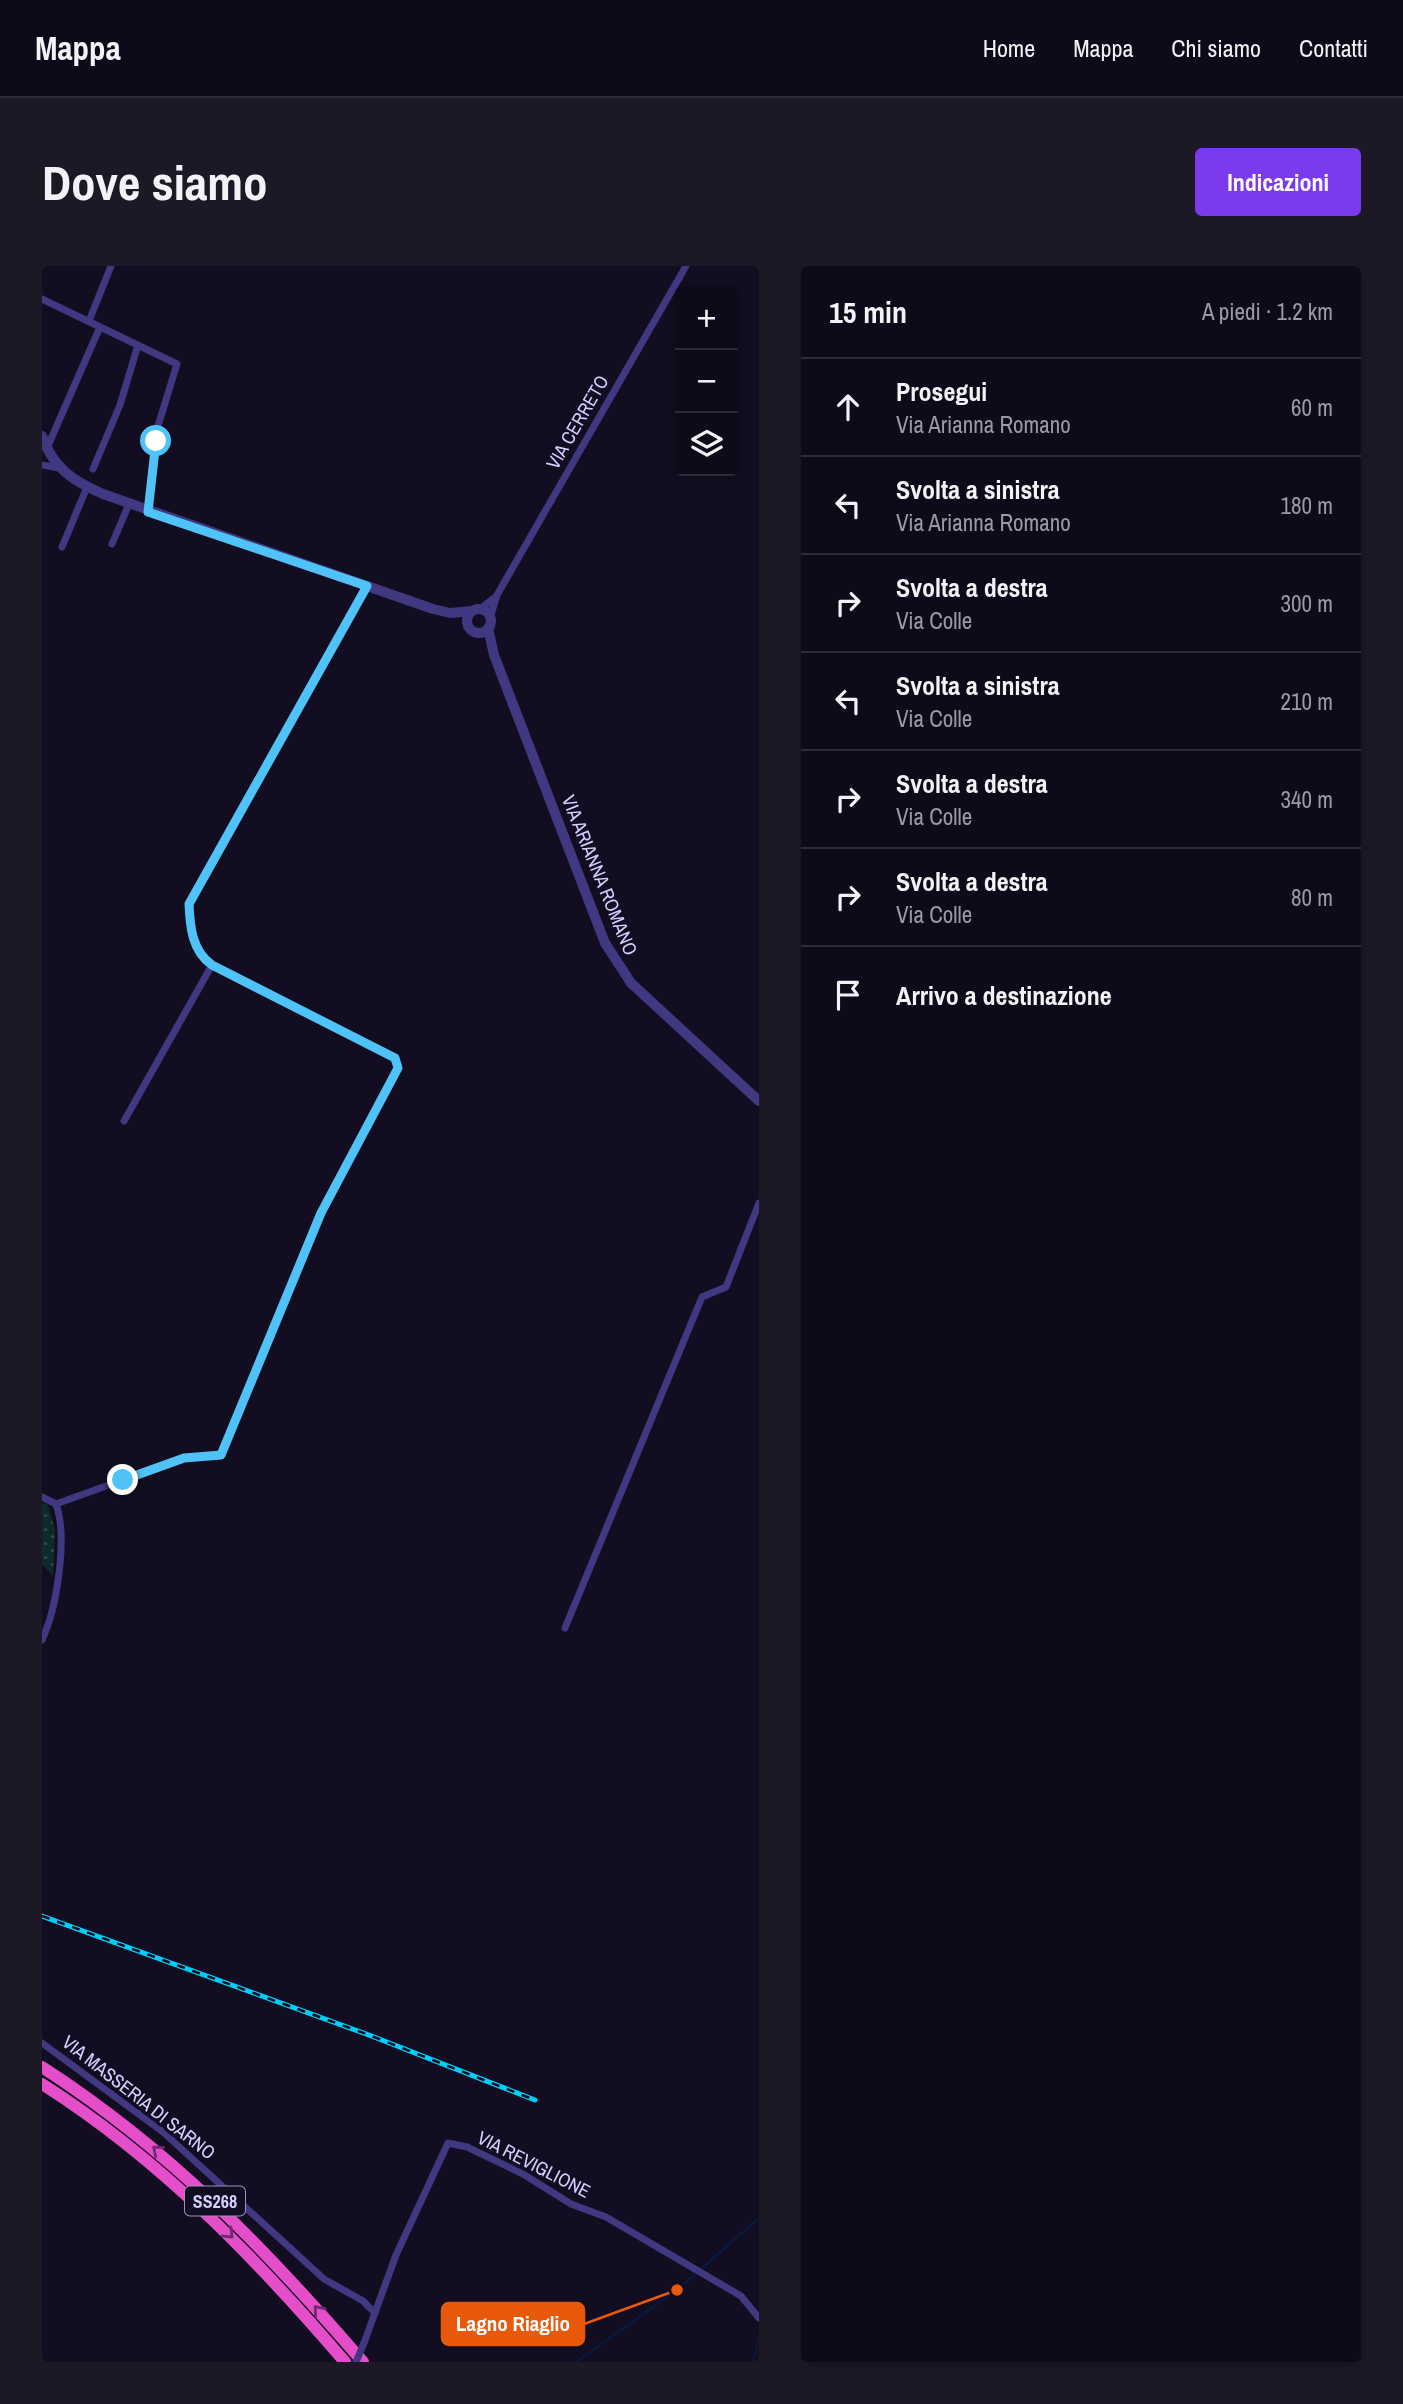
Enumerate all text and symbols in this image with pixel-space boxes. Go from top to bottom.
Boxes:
text: Mappa [35,26,121,70]
text: Home [983,32,1035,64]
text: Mappa [1073,32,1133,64]
text: Chi siamo [1171,32,1261,64]
text: Contatti [1299,32,1368,64]
button: Indicazioni [1195,148,1361,216]
text: Dove siamo [42,149,268,215]
map controls [675,287,738,476]
button: + [675,287,738,350]
text: 15 min [829,292,907,332]
text: A piedi · 1.2 km [1202,296,1333,327]
button: − [675,350,738,413]
street label: VIA CERRETO [540,370,614,474]
text: Prosegui [896,374,987,409]
icon: ahead [829,388,867,426]
text: 60 m [1291,392,1333,423]
text: Via Arianna Romano [896,409,1071,440]
button: layers [675,413,738,476]
route start [140,425,171,456]
text: Svolta a sinistra [896,472,1060,507]
icon: left [829,486,867,524]
text: 180 m [1281,490,1333,521]
text: Via Arianna Romano [896,507,1071,538]
text: Svolta a destra [896,570,1048,605]
icon: right [829,584,867,622]
text: 300 m [1281,588,1333,619]
text: Via Colle [896,605,972,636]
text: Svolta a sinistra [896,668,1060,703]
icon: left [829,682,867,720]
text: 210 m [1281,686,1333,717]
text: Via Colle [896,703,972,734]
text: Svolta a destra [896,766,1048,801]
icon: right [829,780,867,818]
text: 340 m [1281,784,1333,815]
street label: VIA ARIANNA ROMANO [556,791,644,959]
text: Via Colle [896,801,972,832]
text: Svolta a destra [896,864,1048,899]
icon: right [829,878,867,916]
text: 80 m [1291,882,1333,913]
text: Via Colle [896,899,972,930]
icon: arrive [829,976,867,1014]
text: Arrivo a destinazione [896,978,1112,1013]
route end [107,1464,138,1495]
street label: VIA MASSERIA DI SARNO [57,2029,221,2165]
street label: VIA REVIGLIONE [473,2124,595,2204]
one-way arrow [152,2146,165,2158]
road number: SS268 [185,2187,245,2216]
one-way arrow [220,2225,233,2238]
callout: Lagno Riaglio [442,2303,584,2345]
one-way arrow [314,2306,326,2319]
text: Lagno Riaglio [456,2309,570,2338]

